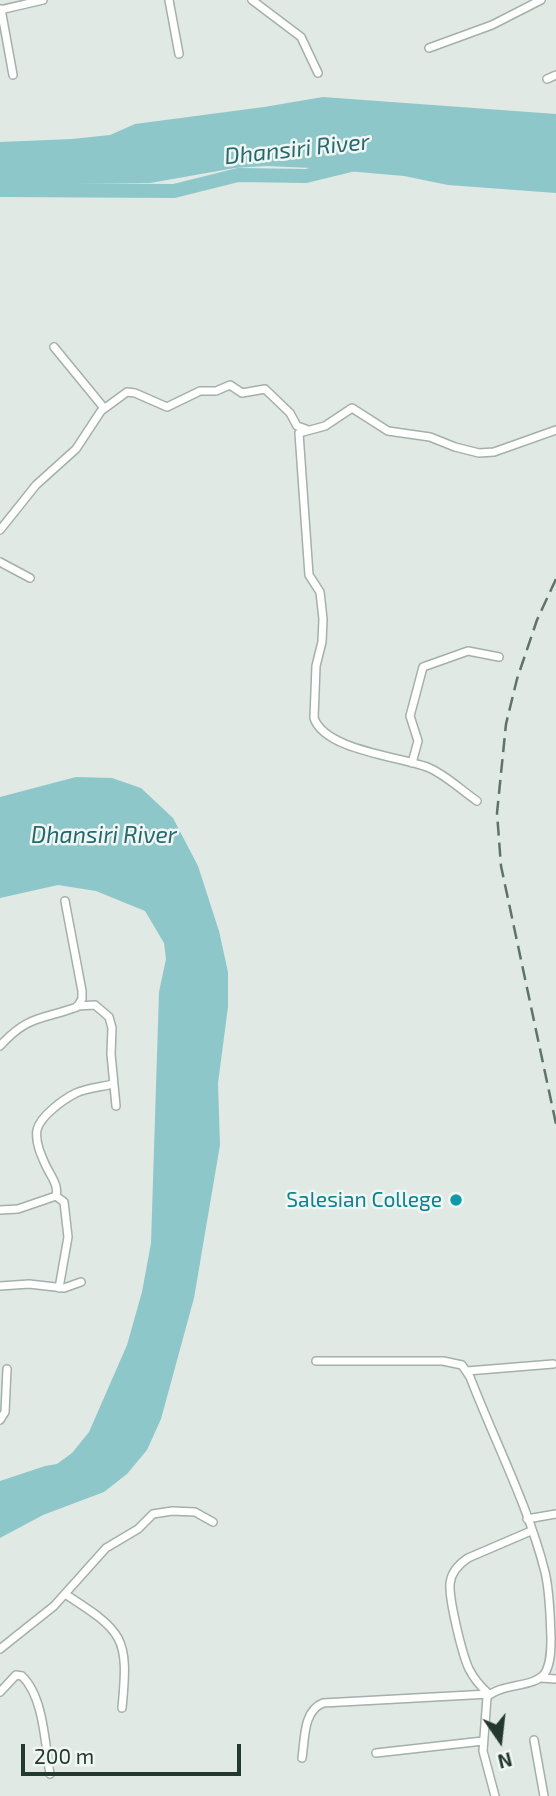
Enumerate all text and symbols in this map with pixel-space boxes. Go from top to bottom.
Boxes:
water label: Dhansiri River [223,128,371,170]
water label: Dhansiri River [31,821,177,849]
place label: Salesian College [286,1187,442,1213]
marker: Salesian College [448,1192,464,1208]
north arrow [465,1705,535,1775]
scale bar [24,1730,245,1774]
text: 200 m [34,1743,94,1768]
text: N [496,1748,515,1774]

